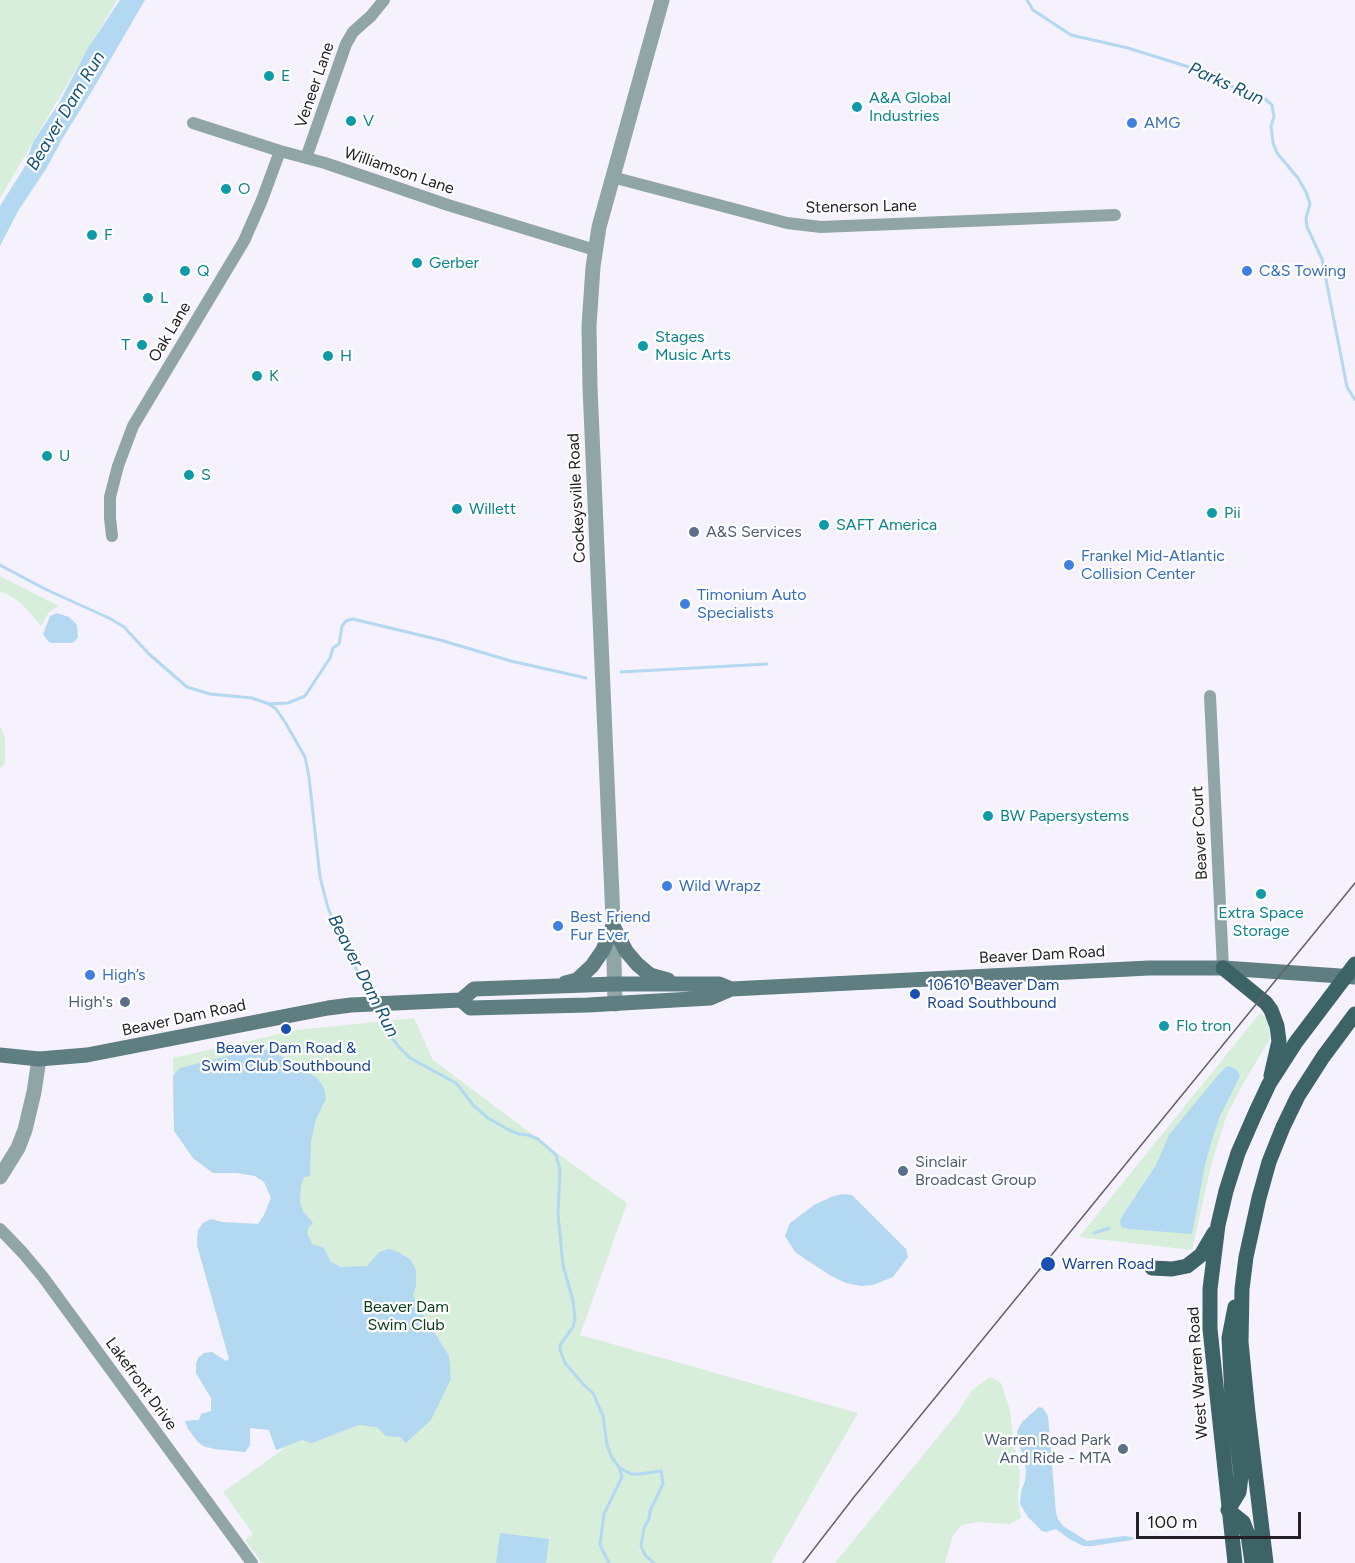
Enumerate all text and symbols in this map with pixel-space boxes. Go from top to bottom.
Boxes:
street label: Veneer Lane [291,40,339,130]
water label: Beaver Dam Run [22,48,110,174]
water label: Parks Run [1185,58,1267,110]
place label: E [281,66,290,86]
marker: E [262,69,276,83]
place label: A&A Global Industries [869,88,951,126]
marker: A&A Global Industries [850,100,864,114]
place label: V [363,111,374,131]
place label: AMG [1144,113,1181,133]
marker: V [344,114,358,128]
marker: AMG [1125,116,1139,130]
street label: Williamson Lane [341,143,457,199]
place label: O [238,179,250,199]
marker: O [219,182,233,196]
street label: Stenerson Lane [805,196,917,218]
place label: F [104,225,113,245]
marker: F [85,228,99,242]
place label: Gerber [429,253,479,273]
marker: Gerber [410,256,424,270]
place label: Q [197,261,209,281]
place label: C&S Towing [1259,261,1346,281]
marker: Q [178,264,192,278]
marker: C&S Towing [1240,264,1254,278]
place label: L [160,288,168,308]
marker: L [141,291,155,305]
street label: Oak Lane [145,299,195,365]
place label: Stages Music Arts [655,327,731,365]
place label: T [121,335,130,355]
marker: T [135,338,149,352]
marker: Stages Music Arts [636,339,650,353]
place label: H [340,346,352,366]
marker: H [321,349,335,363]
place label: K [269,366,279,386]
marker: K [250,369,264,383]
street label: Cockeysville Road [564,433,590,563]
place label: U [59,446,70,466]
marker: U [40,449,54,463]
place label: S [201,465,211,485]
marker: S [182,468,196,482]
place label: Willett [469,499,516,519]
marker: Willett [450,502,464,516]
place label: Pii [1224,503,1241,523]
marker: Pii [1205,506,1219,520]
place label: SAFT America [836,515,937,535]
marker: SAFT America [817,518,831,532]
place label: A&S Services [706,522,802,542]
marker: A&S Services [687,525,701,539]
place label: Frankel Mid-Atlantic Collision Center [1081,546,1225,584]
marker: Frankel Mid-Atlantic Collision Center [1062,558,1076,572]
place label: Timonium Auto Specialists [697,585,807,623]
marker: Timonium Auto Specialists [678,597,692,611]
street label: Beaver Court [1188,786,1212,880]
place label: BW Papersystems [1000,806,1129,826]
marker: BW Papersystems [981,809,995,823]
place label: Wild Wrapz [679,876,761,896]
marker: Wild Wrapz [660,879,674,893]
marker: Extra Space Storage [1254,887,1268,901]
place label: Extra Space Storage [1218,903,1304,941]
place label: Best Friend Fur Ever [570,907,651,945]
water label: Beaver Dam Run [323,911,403,1041]
marker: Best Friend Fur Ever [551,919,565,933]
street label: Beaver Dam Road [978,942,1106,968]
place label: High’s [102,965,145,985]
marker: High’s [83,968,97,982]
place label: 10610 Beaver Dam Road Southbound [927,975,1059,1013]
marker: 10610 Beaver Dam Road Southbound [908,987,922,1001]
place label: High's [68,992,113,1012]
marker: High's [118,995,132,1009]
street label: Beaver Dam Road [120,995,248,1041]
place label: Flo tron [1176,1016,1231,1036]
marker: Flo tron [1157,1019,1171,1033]
marker: Beaver Dam Road & Swim Club Southbound [279,1022,293,1036]
place label: Beaver Dam Road & Swim Club Southbound [201,1038,371,1076]
place label: Sinclair Broadcast Group [915,1152,1037,1190]
marker: Sinclair Broadcast Group [896,1164,910,1178]
place label: Warren Road [1062,1254,1154,1274]
marker: Warren Road [1039,1255,1057,1273]
park label: Beaver Dam Swim Club [363,1297,449,1335]
street label: West Warren Road [1184,1306,1212,1440]
street label: Lakefront Drive [101,1334,181,1434]
place label: Warren Road Park And Ride - MTA [984,1430,1111,1468]
marker: Warren Road Park And Ride - MTA [1116,1442,1130,1456]
scale bar [1139,1500,1304,1538]
text: 100 m [1147,1511,1197,1533]

